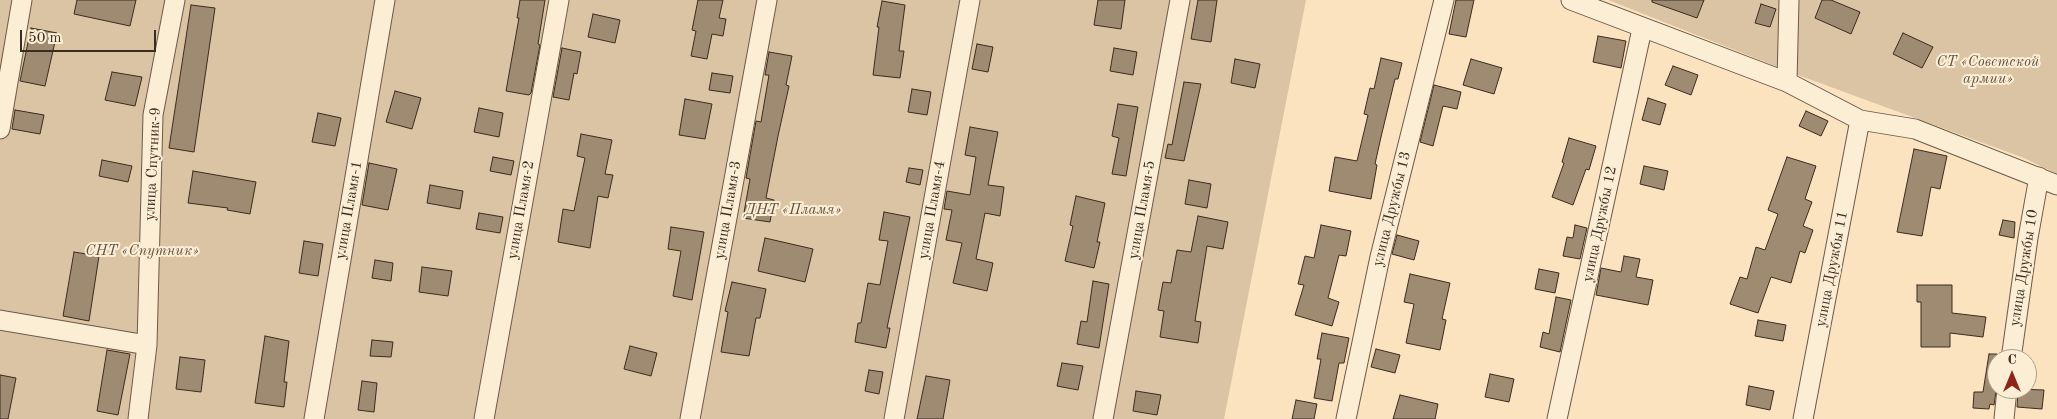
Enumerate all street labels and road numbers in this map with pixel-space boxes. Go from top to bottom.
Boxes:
street label: улица Спутник-9 [141,107,165,221]
street label: улица Дружбы 13 [1369,149,1415,269]
street label: улица Пламя-1 [331,159,367,261]
street label: улица Пламя-2 [503,159,539,261]
street label: улица Пламя-3 [710,159,746,261]
street label: улица Пламя-4 [914,159,950,261]
street label: улица Пламя-5 [1124,159,1160,261]
street label: улица Дружбы 12 [1579,164,1621,284]
street label: улица Дружбы 10 [2006,208,2042,328]
street label: улица Дружбы 11 [1812,209,1852,329]

